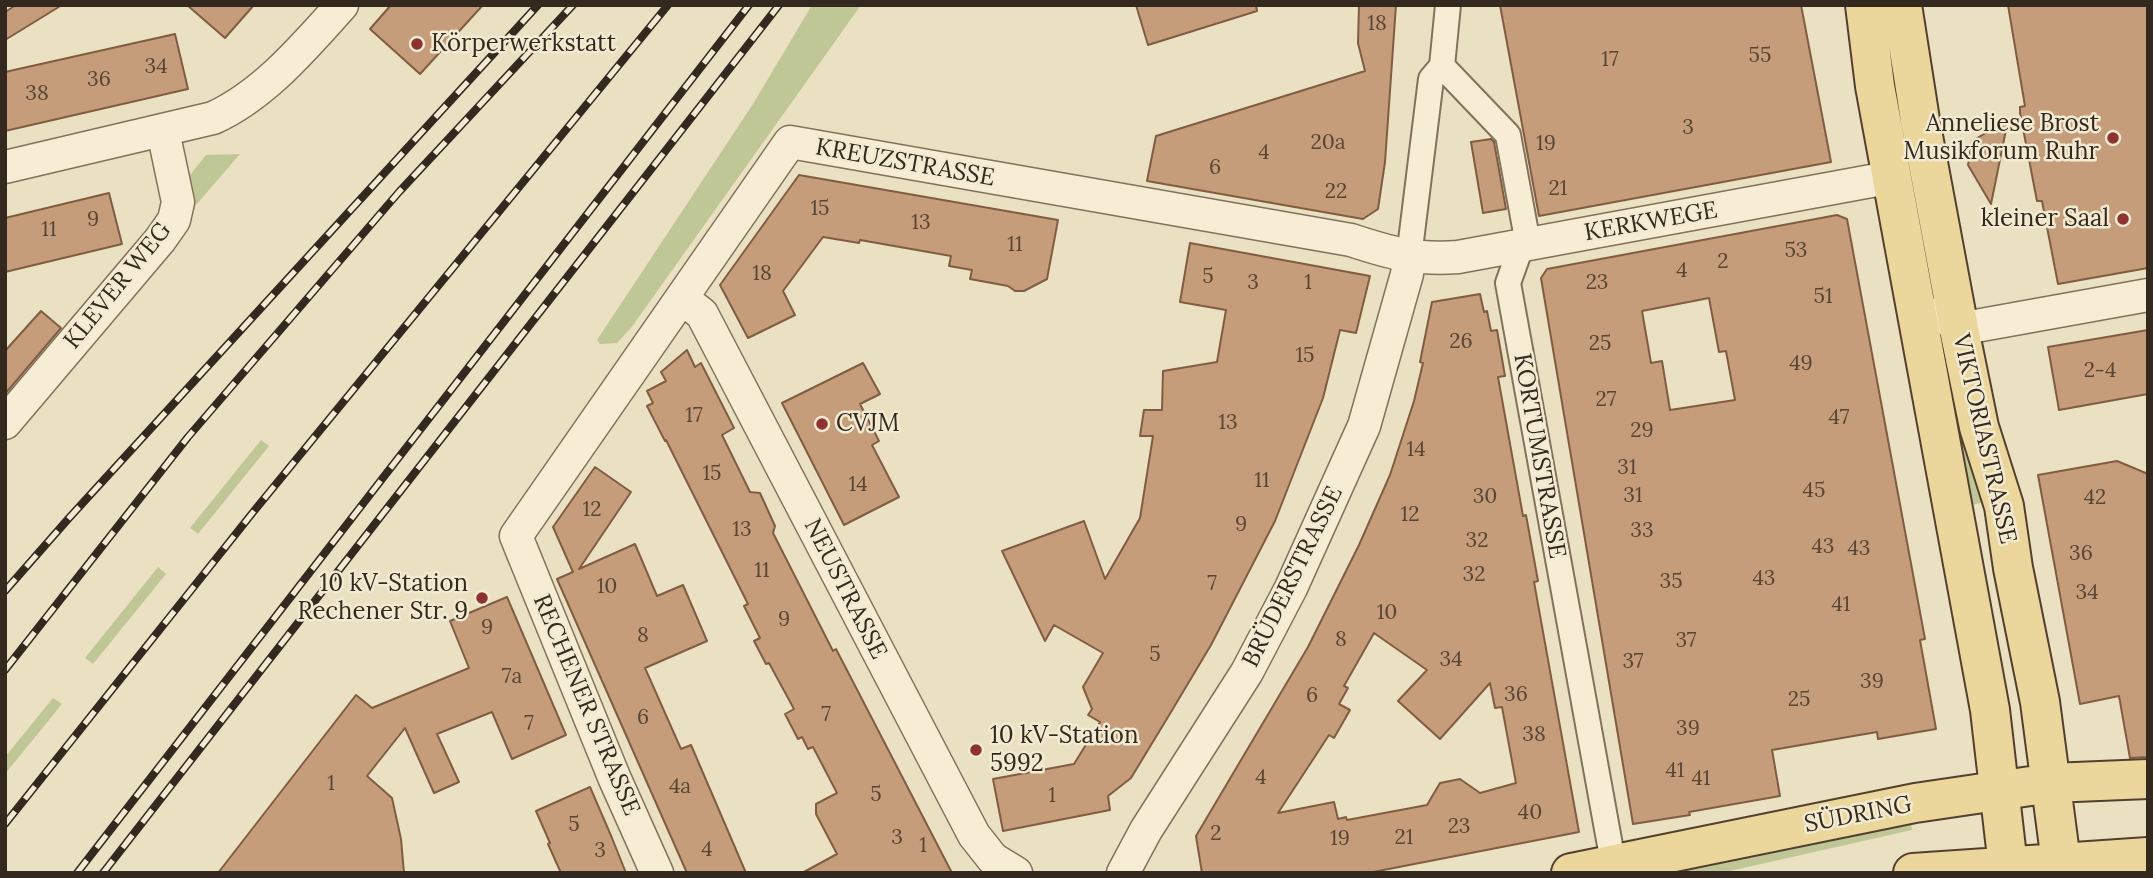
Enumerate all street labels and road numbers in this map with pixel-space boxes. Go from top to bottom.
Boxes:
street label: KREUZSTRASSE [813,133,997,193]
street label: KERKWEGE [1582,196,1720,248]
street label: KLEVER WEG [58,217,178,355]
street label: VIKTORIASTRASSE [1946,331,2022,547]
street label: KORTUMSTRASSE [1507,351,1571,561]
street label: BRÜDERSTRASSE [1237,482,1349,672]
street label: NEUSTRASSE [797,514,893,664]
street label: RECHENER STRASSE [526,590,646,820]
street label: SÜDRING [1802,790,1914,840]

